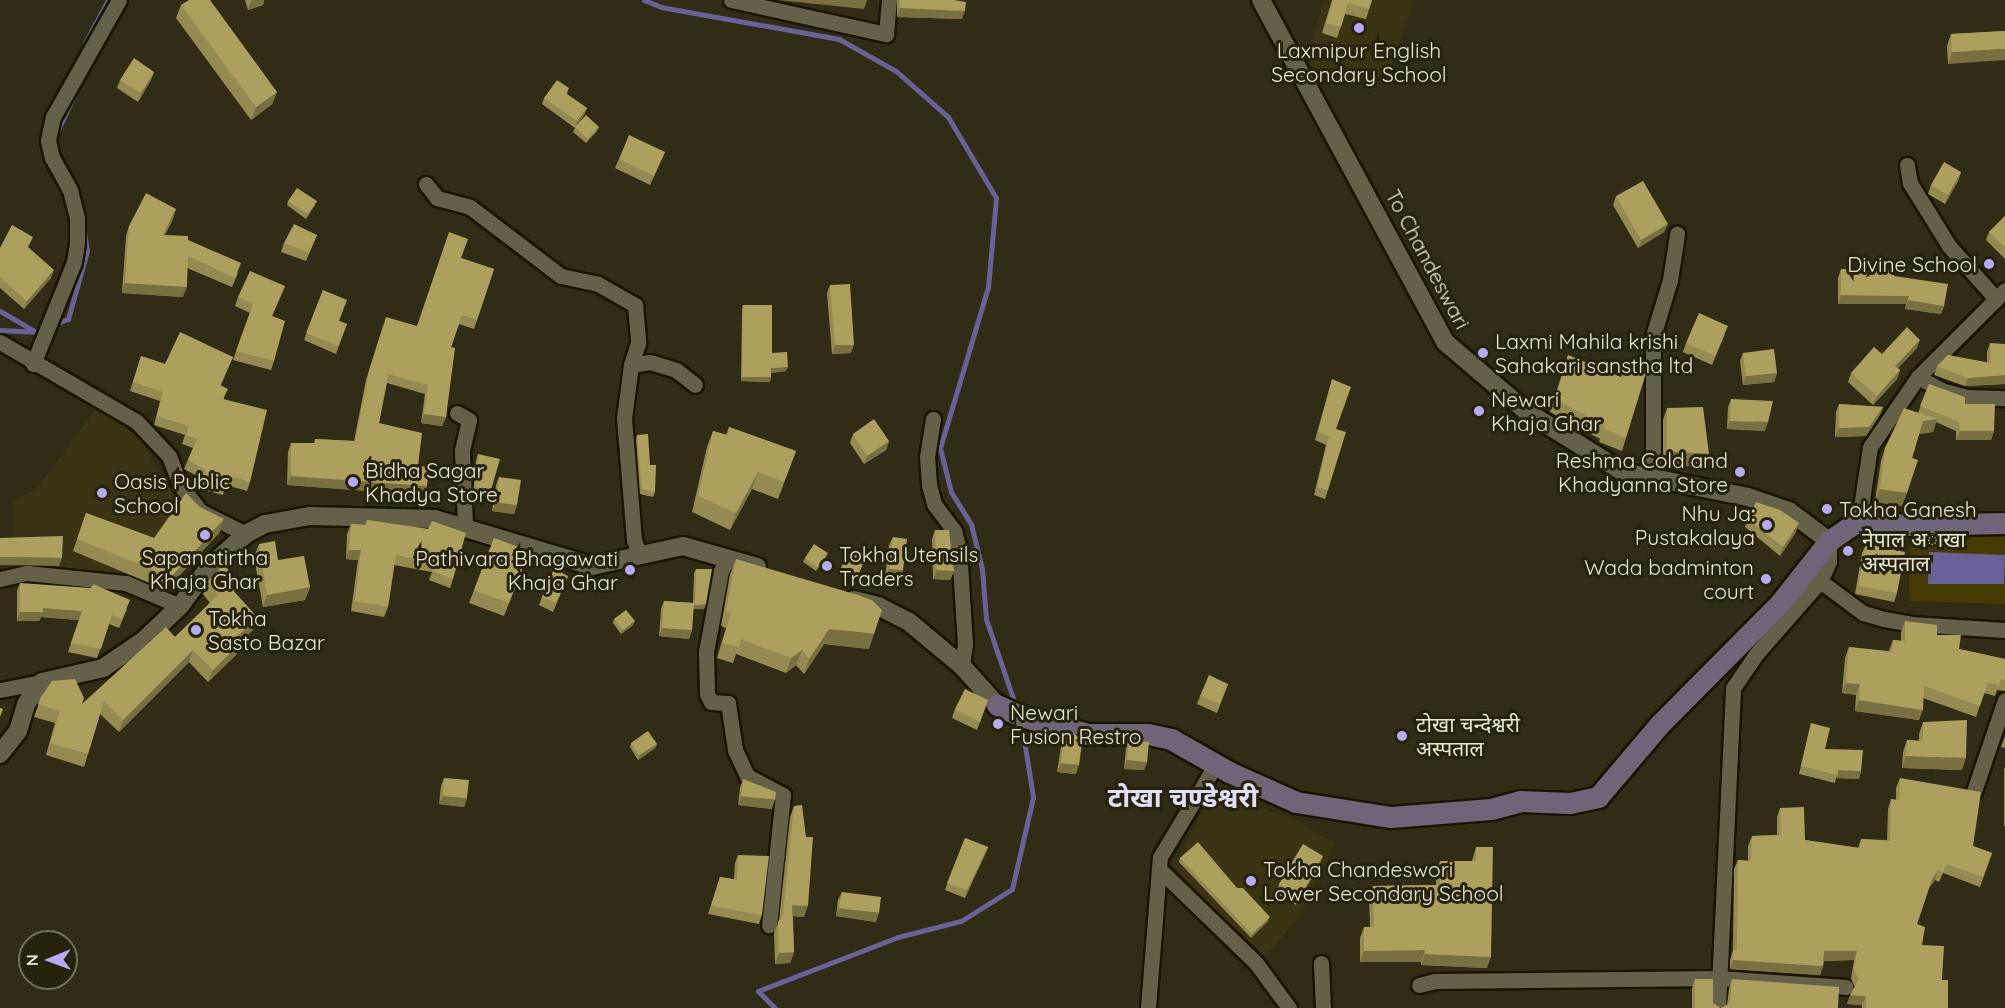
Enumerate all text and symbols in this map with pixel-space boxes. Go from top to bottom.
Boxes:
marker: Laxmipur English Secondary School [1352,21,1366,35]
place label: Laxmipur English Secondary School [1271,37,1447,87]
street label: To Chandeswari [1381,185,1475,333]
place label: Divine School [1847,251,1977,277]
marker: Divine School [1982,257,1996,271]
place label: Laxmi Mahila krishi Sahakari sanstha ltd [1495,328,1693,378]
marker: Laxmi Mahila krishi Sahakari sanstha ltd [1476,346,1490,360]
place label: Newari Khaja Ghar [1491,386,1601,436]
marker: Newari Khaja Ghar [1472,404,1486,418]
place label: Reshma Cold and Khadyanna Store [1556,447,1728,497]
place label: Bidha Sagar Khadya Store [365,457,498,507]
marker: Reshma Cold and Khadyanna Store [1733,465,1747,479]
place label: Oasis Public School [114,468,230,518]
marker: Bidha Sagar Khadya Store [346,475,360,489]
marker: Oasis Public School [95,486,109,500]
place label: Tokha Ganesh [1839,496,1977,522]
place label: Nhu Ja: Pustakalaya [1635,500,1755,550]
marker: Tokha Ganesh [1820,502,1834,516]
marker: Nhu Ja: Pustakalaya [1760,518,1774,532]
place label: नेपाल अाखा अस्पताल [1862,526,1966,576]
marker: Sapanatirtha Khaja Ghar [198,528,212,542]
place label: Tokha Utensils Traders [839,541,978,591]
marker: नेपाल अाखा अस्पताल [1839,542,1857,560]
place label: Sapanatirtha Khaja Ghar [142,544,268,594]
place label: Pathivara Bhagawati Khaja Ghar [415,545,618,595]
place label: Wada badminton court [1584,554,1754,604]
marker: Tokha Utensils Traders [820,559,834,573]
marker: Pathivara Bhagawati Khaja Ghar [623,563,637,577]
marker: Wada badminton court [1759,572,1773,586]
place label: Tokha Sasto Bazar [208,605,325,655]
marker: Tokha Sasto Bazar [189,623,203,637]
place label: Newari Fusion Restro [1010,699,1142,749]
place label: टोखा चन्देश्वरी अस्पताल [1416,711,1520,761]
marker: Newari Fusion Restro [991,717,1005,731]
marker: टोखा चन्देश्वरी अस्पताल [1393,727,1411,745]
district label: टोखा चण्डेश्वरी [1108,782,1258,814]
place label: Tokha Chandeswori Lower Secondary School [1263,856,1504,906]
marker: Tokha Chandeswori Lower Secondary School [1244,874,1258,888]
north arrow [18,930,78,990]
text: N [22,954,42,966]

